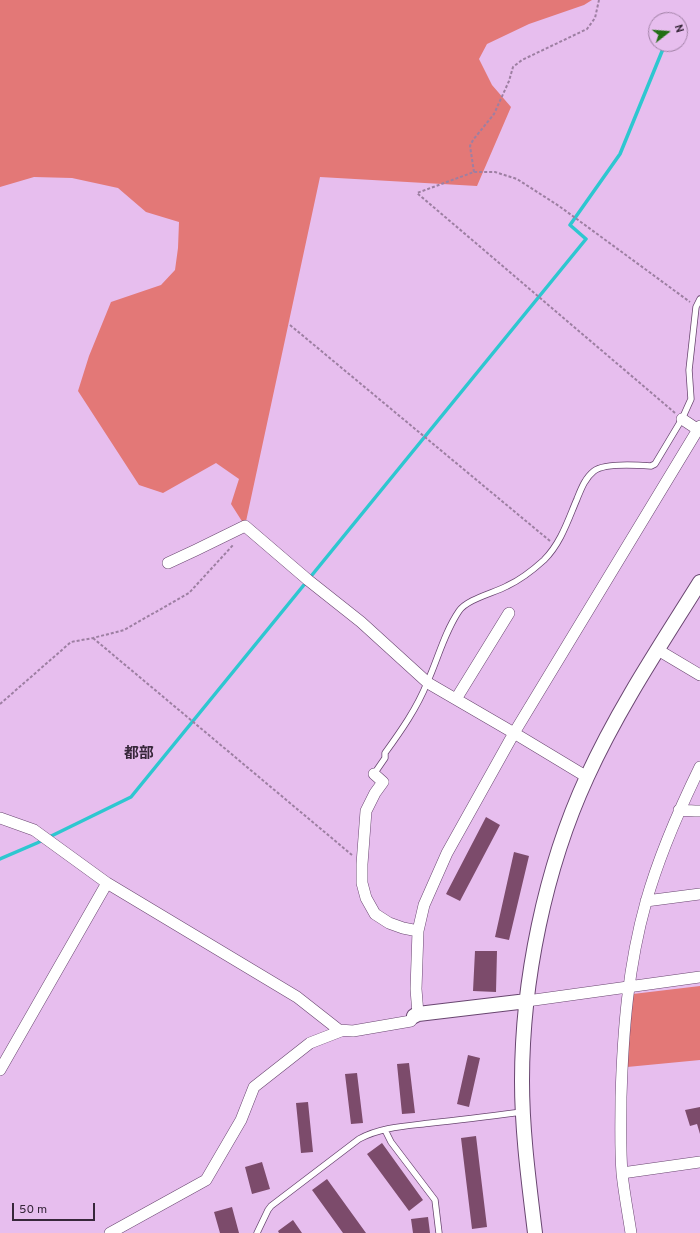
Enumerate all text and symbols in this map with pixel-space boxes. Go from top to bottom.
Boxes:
north arrow [648,12,688,52]
text: N [671,23,686,35]
district label: 都部 [124,746,154,764]
scale bar [14,1195,97,1221]
text: 50 m [19,1202,47,1218]

